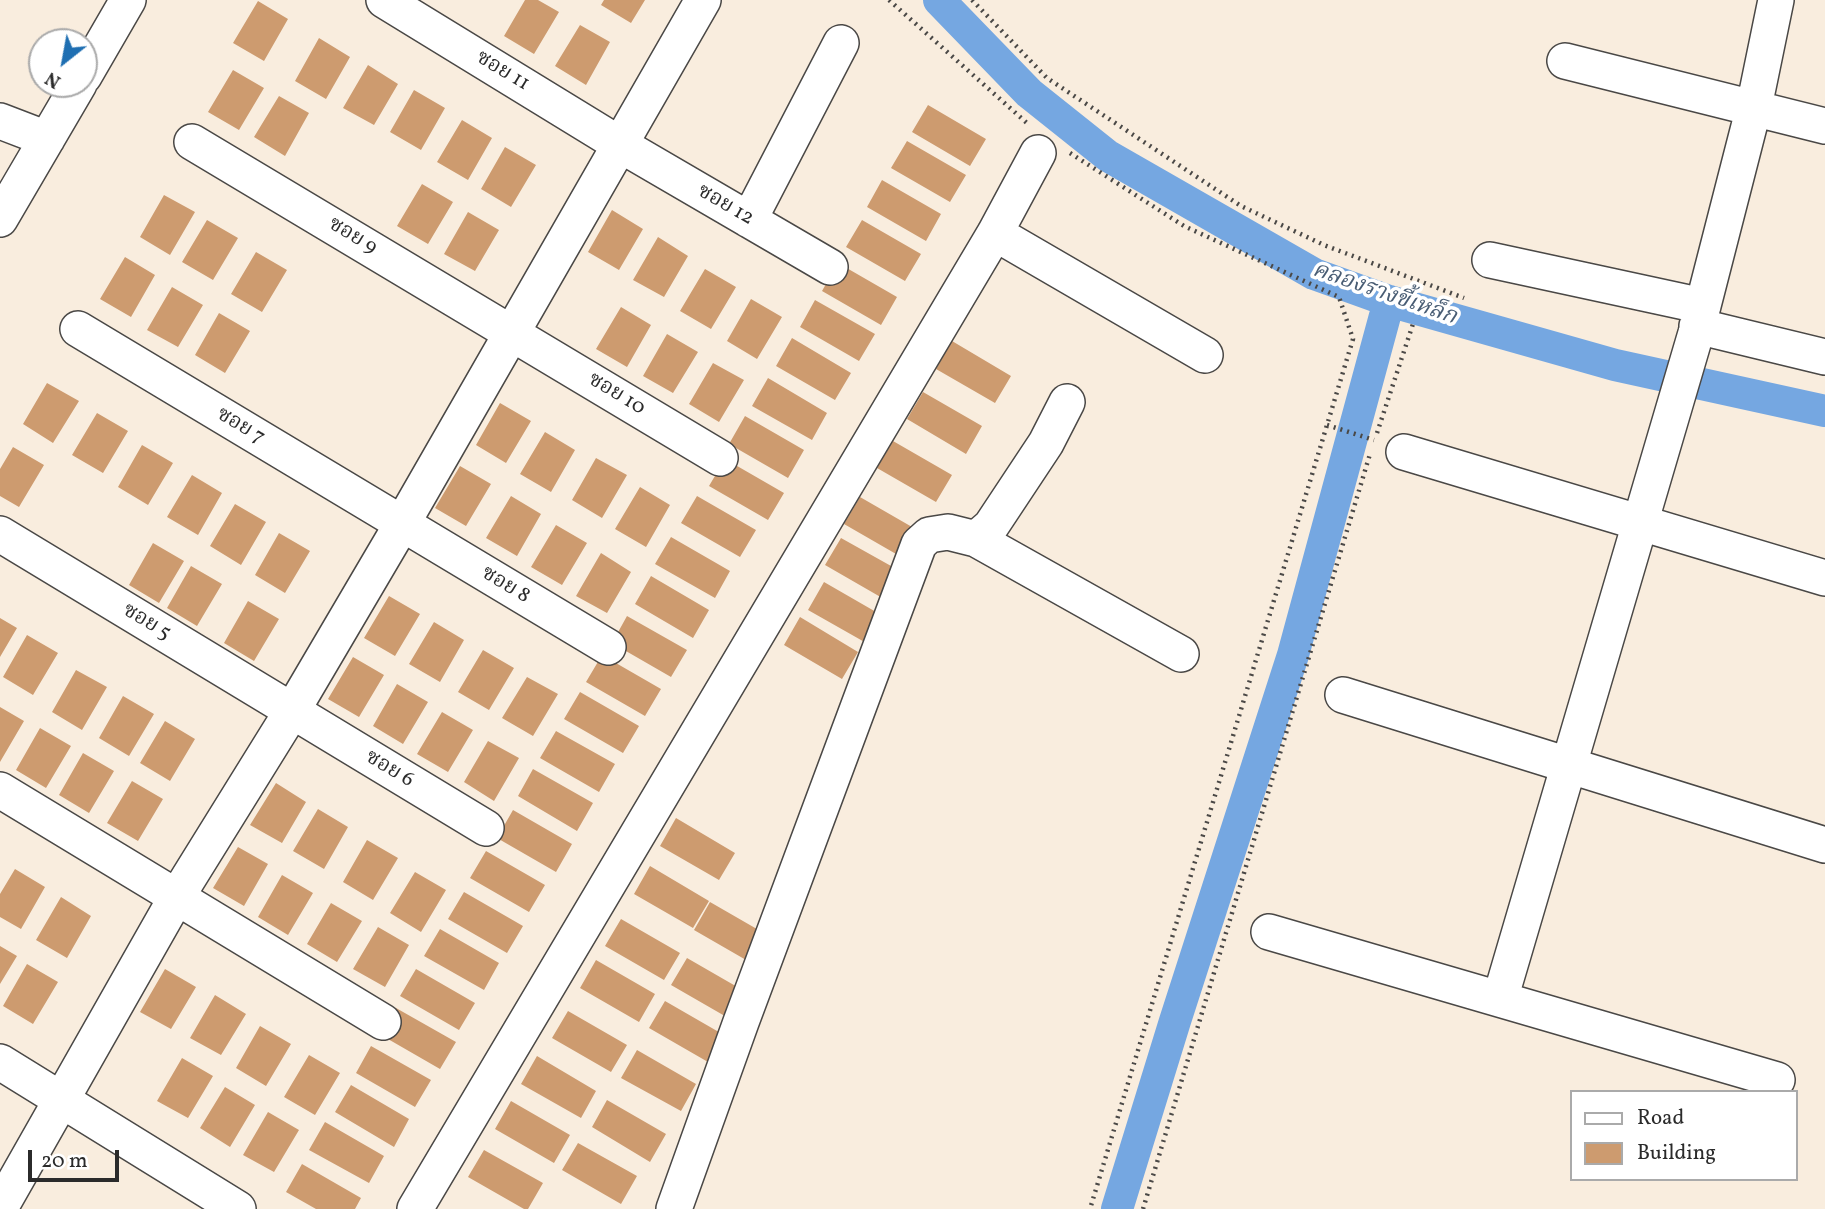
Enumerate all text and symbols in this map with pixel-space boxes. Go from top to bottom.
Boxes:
north arrow [28,28,98,98]
street label: ซอย 11 [471,46,533,98]
text: N [41,65,66,94]
street label: ซอย 12 [692,180,758,232]
street label: ซอย 9 [323,213,381,261]
water label: คลองรางขี้เหล็ก [1308,257,1460,333]
street label: ซอย 10 [583,368,649,422]
street label: ซอย 7 [211,403,269,451]
street label: ซอย 8 [476,562,534,610]
street label: ซอย 5 [117,599,175,647]
street label: ซอย 6 [360,746,418,794]
legend [1570,1090,1797,1181]
text: Road [1637,1104,1684,1133]
scale bar [32,1136,122,1180]
text: Building [1637,1139,1716,1168]
text: 20 m [41,1147,87,1176]

